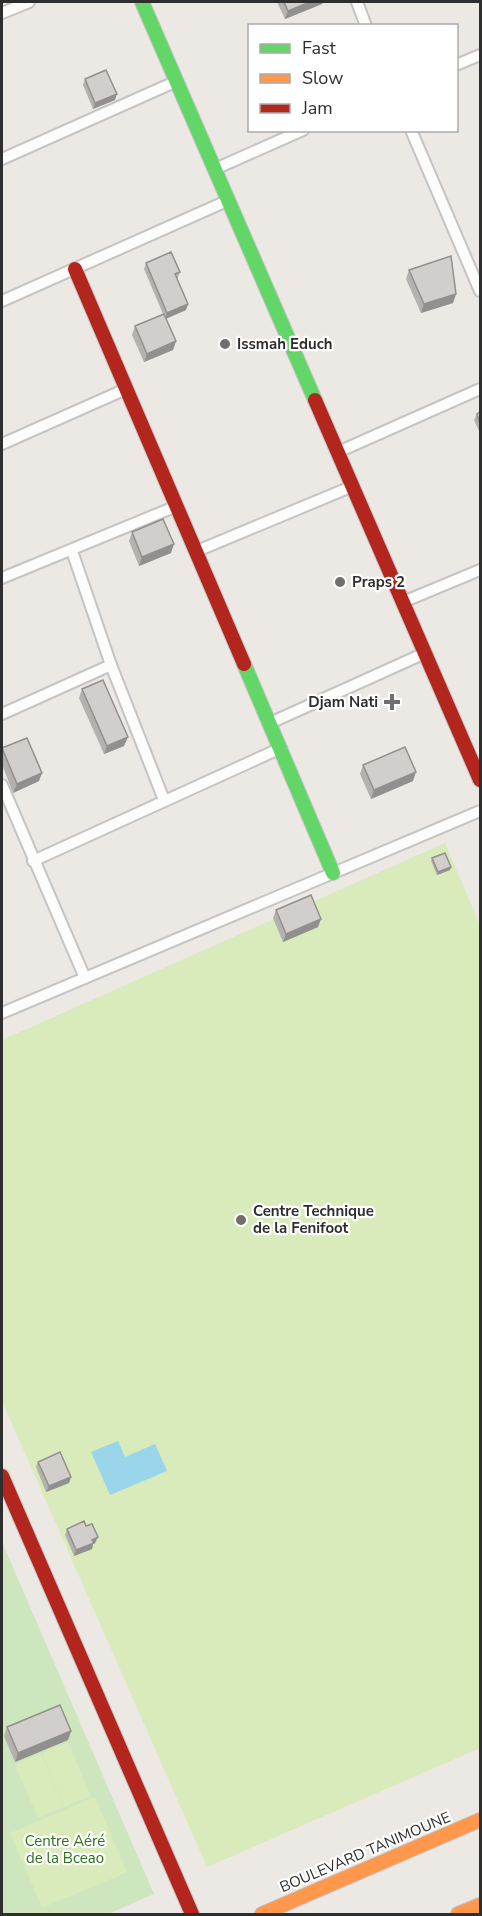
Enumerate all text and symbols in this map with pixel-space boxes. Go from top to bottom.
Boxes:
legend [248,24,458,132]
text: Fast [302,36,337,60]
text: Slow [302,66,343,90]
text: Jam [301,96,333,120]
place label: Issmah Educh [237,334,333,354]
marker: Issmah Educh [218,337,232,351]
place label: Praps 2 [352,572,405,592]
marker: Praps 2 [333,575,347,589]
place label: Djam Nati [308,692,378,712]
marker: Djam Nati [383,693,401,711]
place label: Centre Technique de la Fenifoot [253,1201,374,1238]
marker: Centre Technique de la Fenifoot [234,1213,248,1227]
street label: BOULEVARD TANIMOUNE [277,1807,453,1897]
park label: Centre Aéré de la Bceao [25,1831,105,1868]

